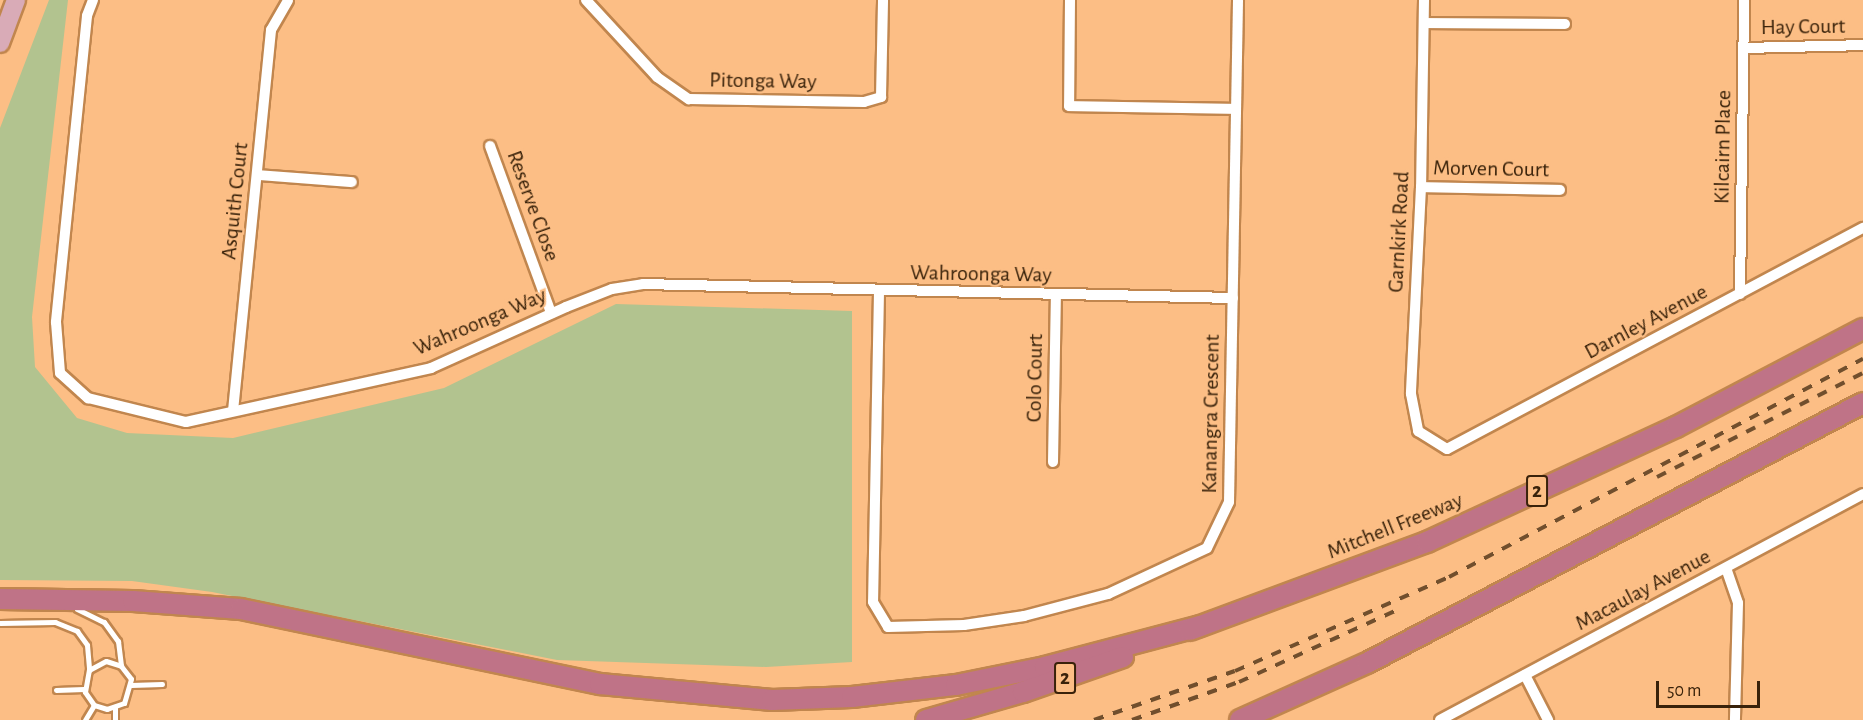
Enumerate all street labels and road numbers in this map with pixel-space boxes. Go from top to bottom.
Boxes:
street label: Hay Court [1761,13,1845,41]
street label: Pitonga Way [709,67,817,95]
street label: Kilcairn Place [1709,90,1737,204]
street label: Asquith Court [216,141,254,261]
street label: Reserve Close [501,147,565,265]
street label: Morven Court [1433,155,1549,183]
street label: Garnkirk Road [1383,171,1415,293]
street label: Wahroonga Way [910,260,1052,288]
street label: Darnley Avenue [1580,279,1712,365]
street label: Wahroonga Way [410,282,550,362]
street label: Colo Court [1021,333,1049,423]
street label: Kanangra Crescent [1196,334,1226,494]
road number: 2 [1525,473,1549,509]
street label: Mitchell Freeway [1323,487,1467,565]
street label: Macaulay Avenue [1571,543,1715,637]
road number: 2 [1053,660,1077,696]

